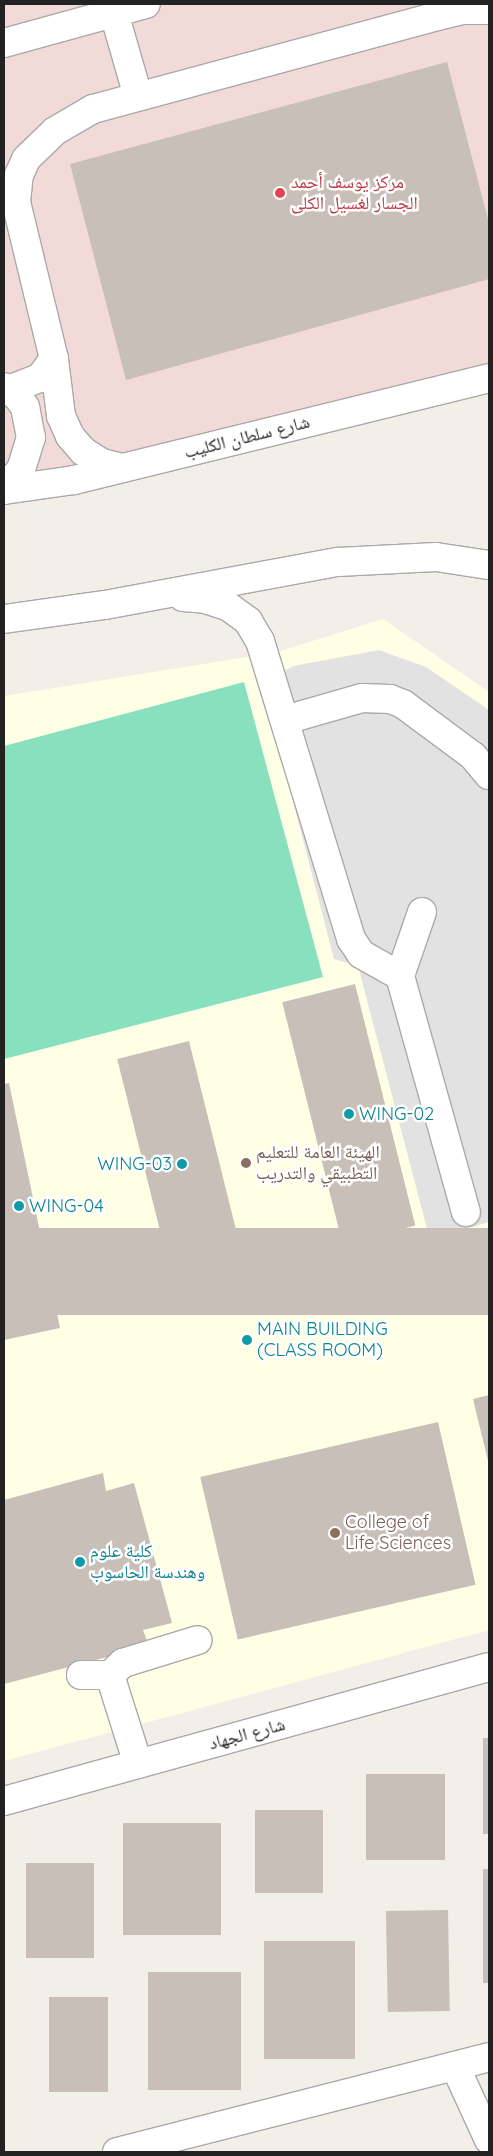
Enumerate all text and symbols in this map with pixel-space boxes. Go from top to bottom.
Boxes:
place label: مركز يوسف أحمد الجسار لغسيل الكلى [291,172,418,214]
marker: مركز يوسف أحمد الجسار لغسيل الكلى [273,186,287,200]
street label: شارع سلطان الكليب [182,411,312,463]
place label: WING-02 [359,1103,434,1125]
marker: WING-02 [343,1108,355,1120]
place label: الهيئة العامة للتعليم التطبيقي والتدريب [256,1142,380,1184]
place label: WING-03 [97,1153,172,1175]
marker: الهيئة العامة للتعليم التطبيقي والتدريب [240,1157,252,1169]
marker: WING-03 [176,1158,188,1170]
place label: WING-04 [29,1195,104,1217]
marker: WING-04 [13,1200,25,1212]
place label: MAIN BUILDING (CLASS ROOM) [257,1319,388,1362]
marker: MAIN BUILDING (CLASS ROOM) [241,1334,253,1346]
place label: College of Life Sciences [345,1512,451,1555]
marker: College of Life Sciences [329,1527,341,1539]
place label: كلية علوم وهندسة الحاسوب [90,1541,205,1584]
marker: كلية علوم وهندسة الحاسوب [74,1556,86,1568]
street label: شارع الجهاد [206,1713,288,1755]

